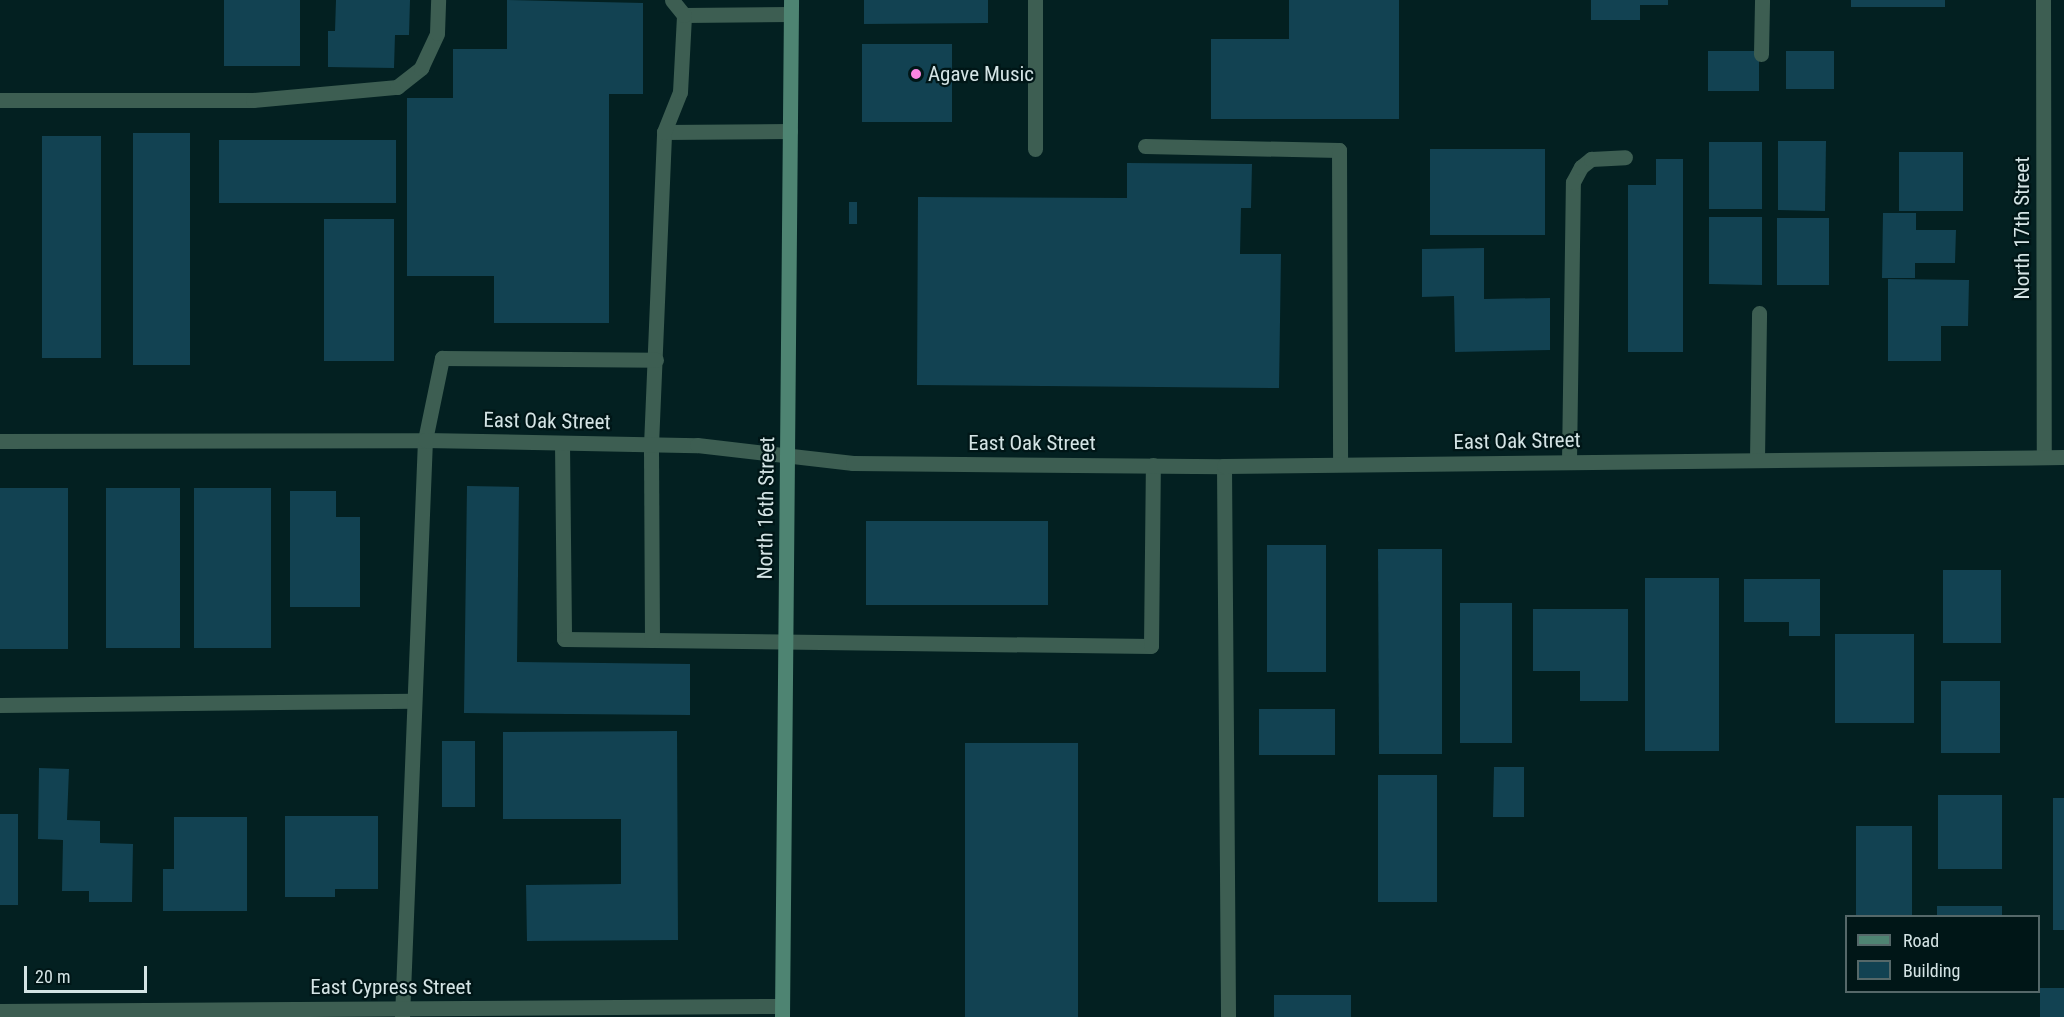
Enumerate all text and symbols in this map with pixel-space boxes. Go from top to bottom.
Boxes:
place label: Agave Music [928,61,1034,87]
marker: Agave Music [909,67,923,81]
street label: North 17th Street [2009,157,2035,299]
street label: East Oak Street [483,407,611,435]
street label: East Oak Street [1453,427,1581,455]
street label: East Oak Street [968,430,1096,456]
street label: North 16th Street [752,436,780,580]
legend [1845,915,2040,993]
text: Road [1903,930,1939,951]
scale bar [27,954,150,992]
text: Building [1903,960,1960,981]
text: 20 m [35,966,70,987]
street label: East Cypress Street [310,974,472,1000]

